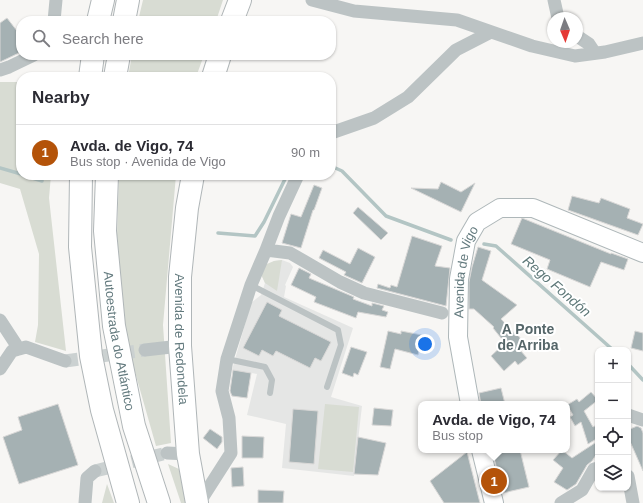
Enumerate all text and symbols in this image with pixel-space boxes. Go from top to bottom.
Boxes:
north arrow [547,12,583,48]
search box [16,16,336,60]
icon: search [30,27,52,49]
text: Search here [62,30,144,47]
text: Nearby [32,88,90,107]
text: Avda. de Vigo, 74 [70,137,193,154]
text: 1 [41,145,49,160]
text: 90 m [291,145,320,160]
text: Bus stop · Avenida de Vigo [70,154,226,169]
street label: Avenida de Vigo [451,223,481,318]
water label: Rego Fondón [520,252,594,320]
street label: Autoestrada do Atlántico [101,271,138,412]
street label: Avenida de Redondela [172,273,192,406]
district label: A Ponte de Arriba [498,321,559,353]
your location [415,334,435,354]
map controls [595,347,631,491]
button: + [595,347,631,383]
button: − [595,383,631,419]
popup [418,401,570,453]
text: Avda. de Vigo, 74 [432,411,556,428]
button: locate [595,419,631,455]
text: Bus stop [432,428,483,443]
button: layers [595,455,631,491]
pin: 1 [481,466,507,496]

